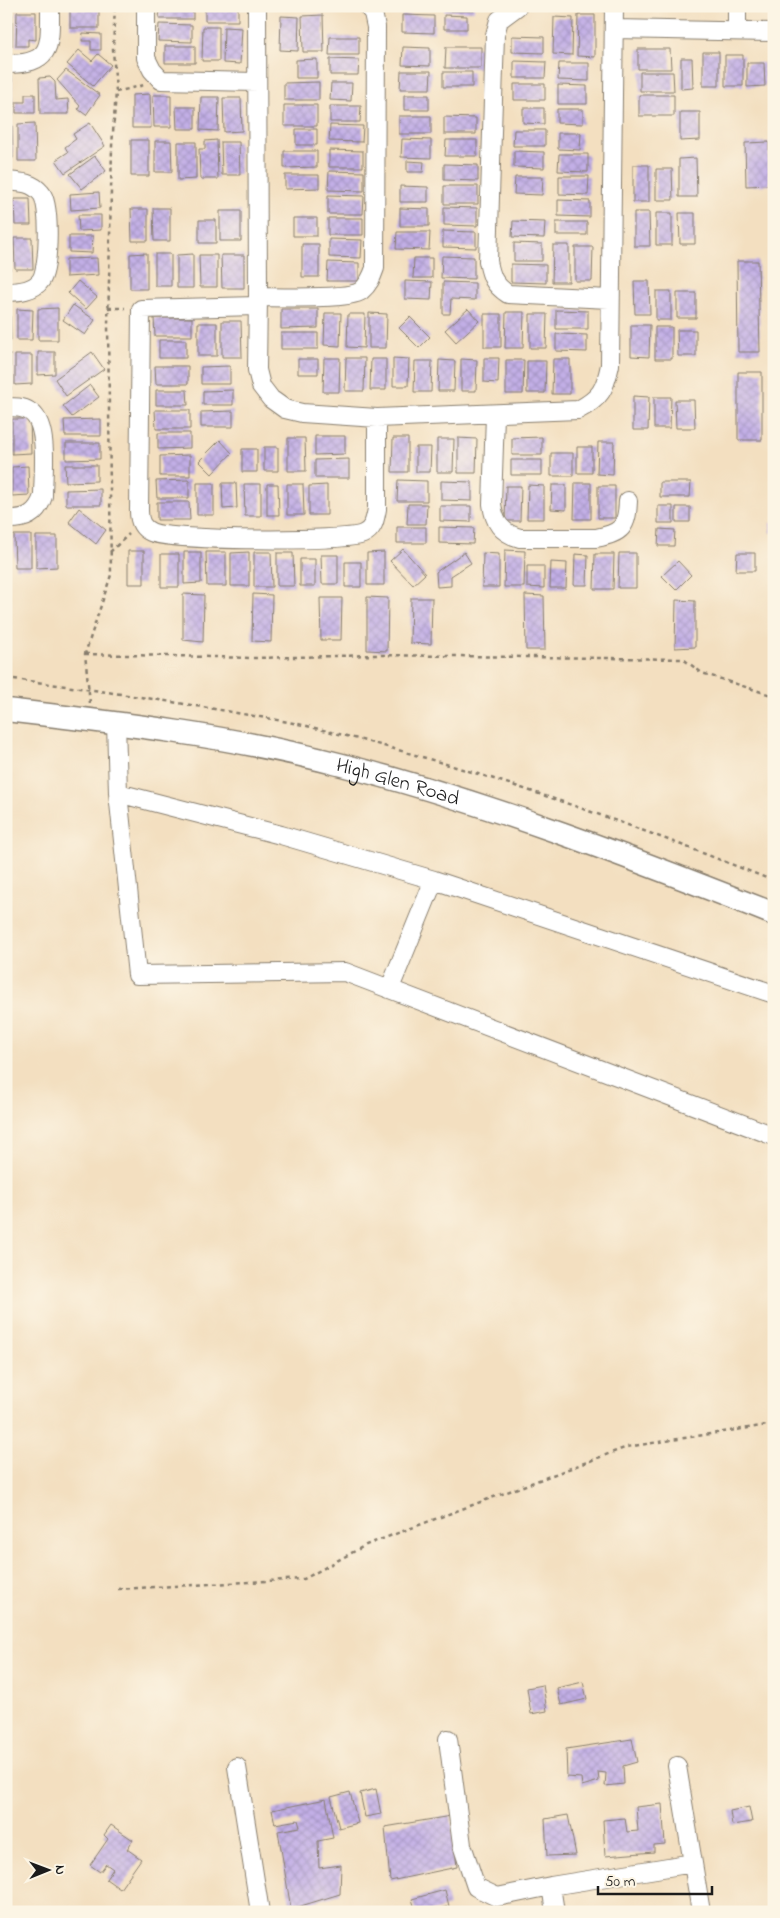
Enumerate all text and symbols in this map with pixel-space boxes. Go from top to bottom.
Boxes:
street label: High Glen Road [333,751,463,815]
north arrow [22,1846,72,1896]
scale bar [598,1863,711,1895]
text: N [49,1865,70,1875]
text: 50 m [605,1871,636,1893]

